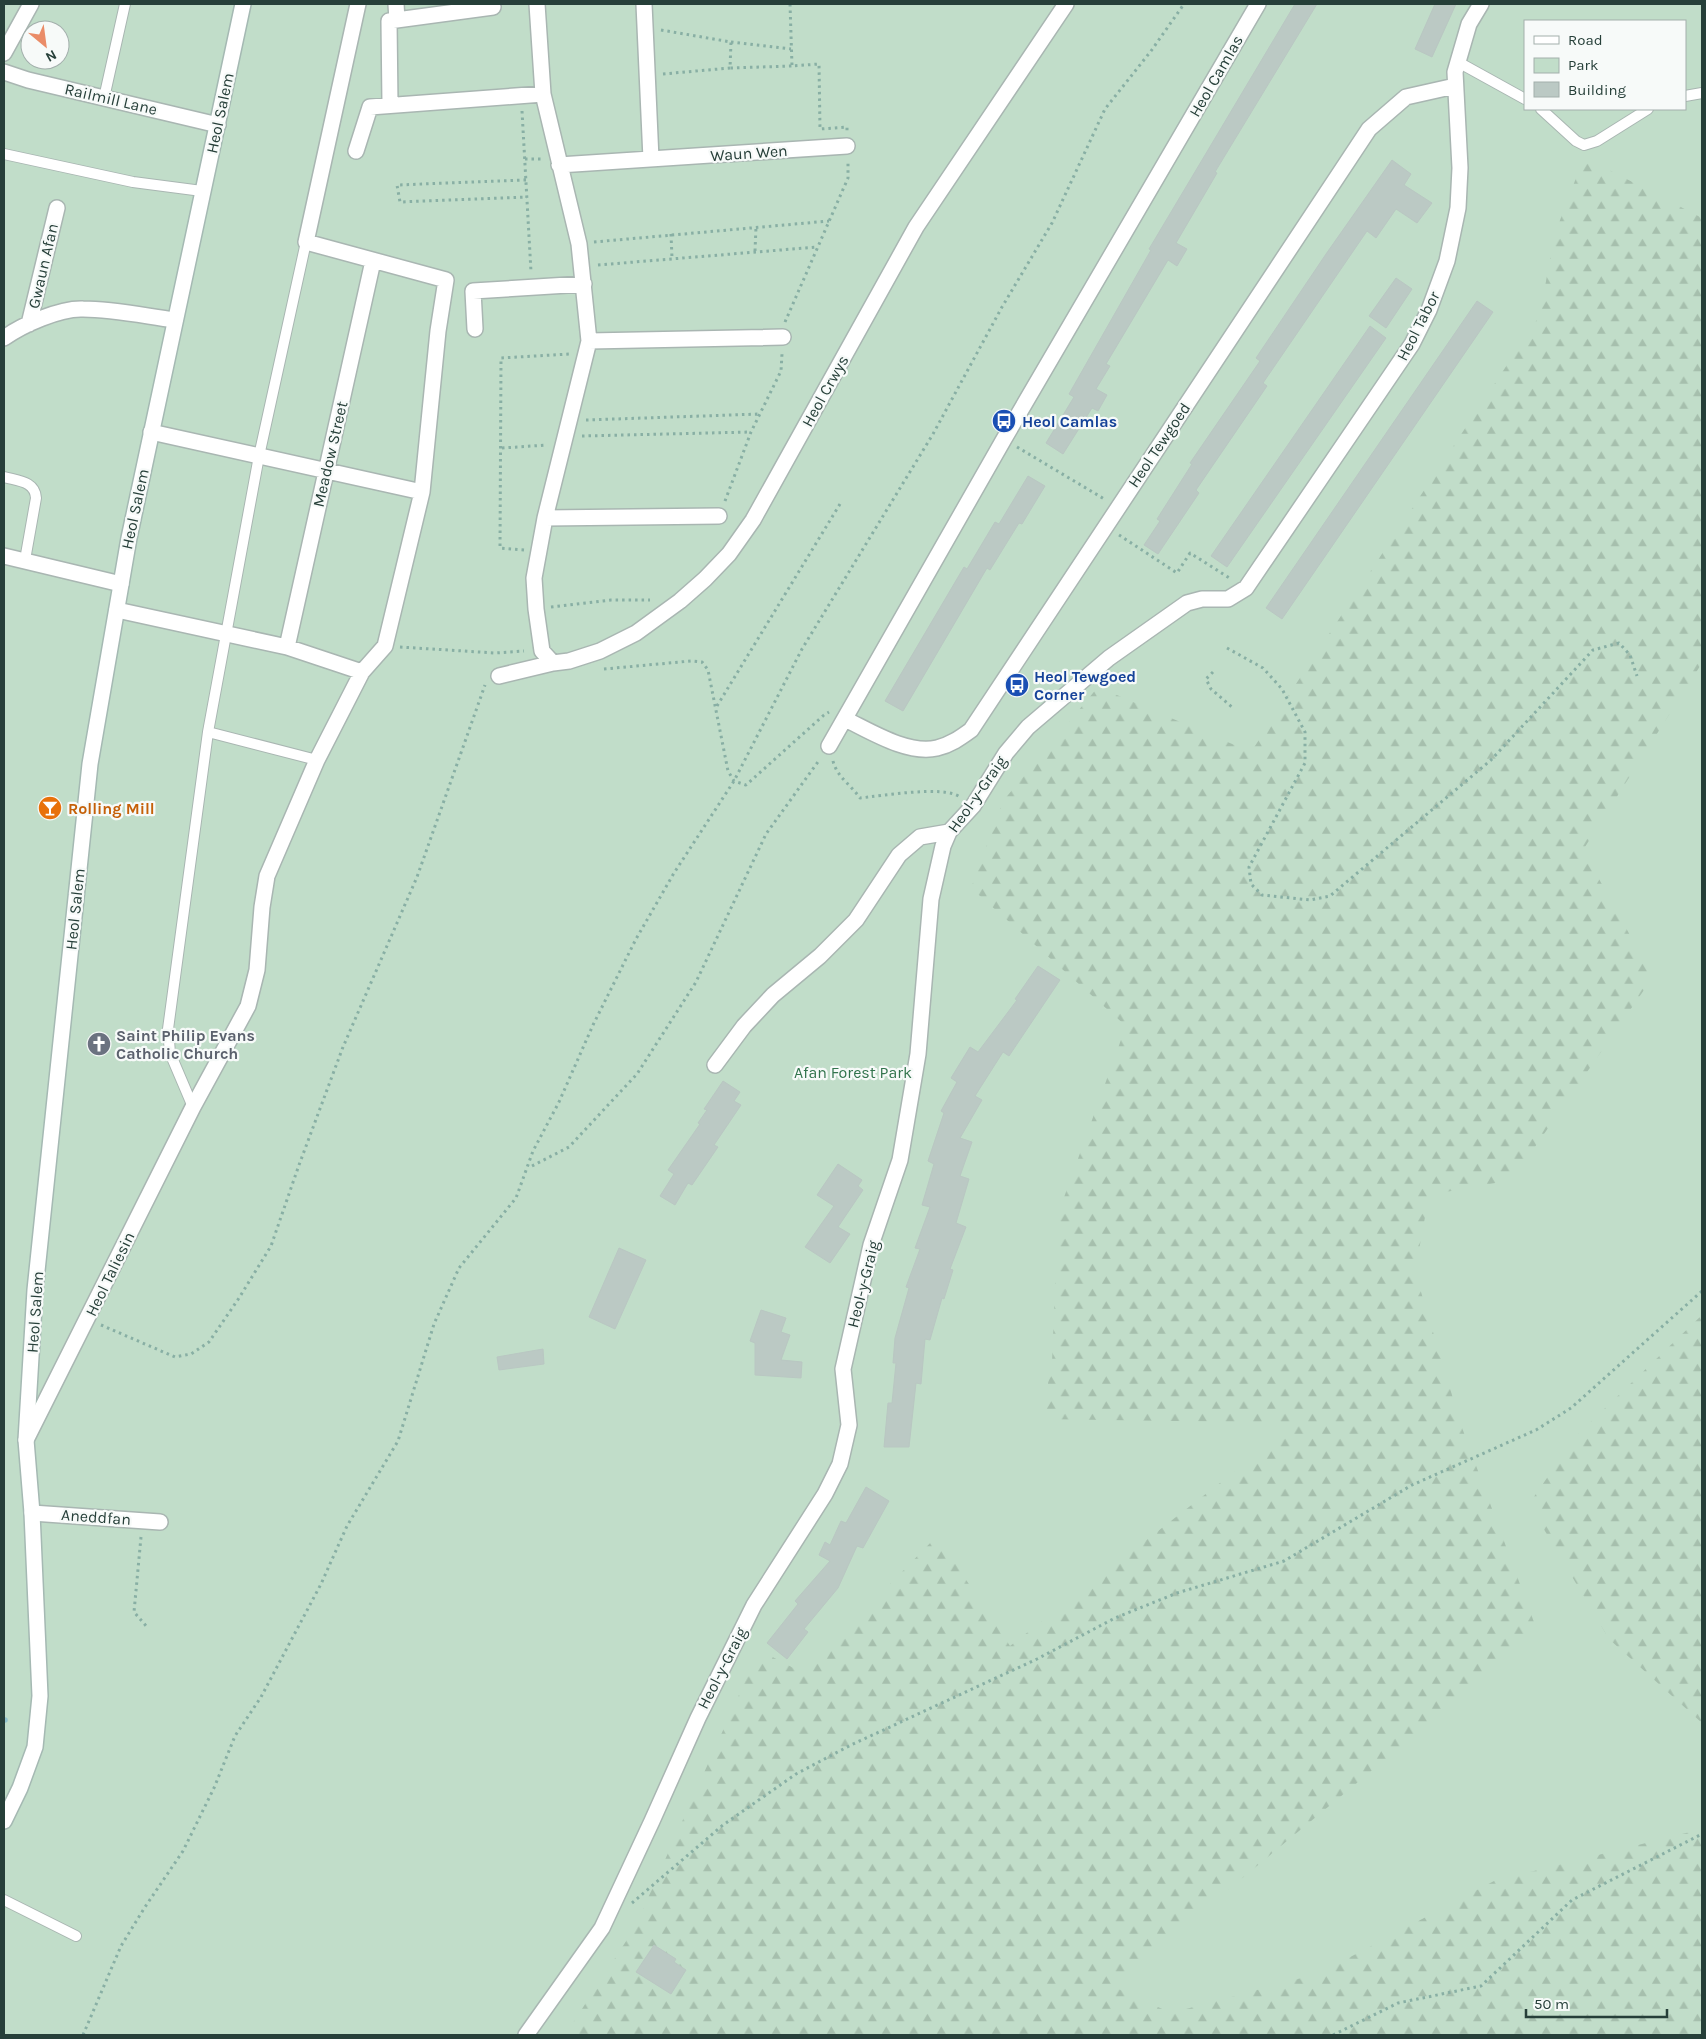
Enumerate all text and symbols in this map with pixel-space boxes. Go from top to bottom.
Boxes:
north arrow [20,20,70,70]
legend [1524,20,1686,110]
text: Road [1568,31,1603,49]
street label: Heol Camlas [1185,32,1247,120]
text: N [43,46,60,66]
text: Park [1568,56,1598,74]
street label: Heol Salem [202,71,238,155]
street label: Railmill Lane [63,79,159,119]
text: Building [1568,81,1626,99]
street label: Waun Wen [710,141,788,165]
street label: Gwaun Afan [24,222,62,310]
street label: Heol Tabor [1392,288,1444,364]
street label: Heol Crwys [798,352,852,430]
street label: Meadow Street [309,399,351,509]
street label: Heol Tewgoed [1124,399,1194,491]
bus stop icon: Heol Camlas [991,408,1017,434]
place label: Heol Camlas [1022,412,1117,431]
street label: Heol Salem [117,467,153,551]
place label: Heol Tewgoed Corner [1034,667,1136,704]
bus stop icon: Heol Tewgoed Corner [1004,672,1030,698]
street label: Heol-y-Graig [944,752,1010,836]
bar icon: Rolling Mill [37,795,63,821]
place label: Rolling Mill [68,799,155,818]
street label: Heol Salem [61,867,89,951]
place label: Saint Philip Evans Catholic Church [116,1026,255,1063]
church icon: Saint Philip Evans Catholic Church [86,1031,112,1057]
park label: Afan Forest Park [794,1063,912,1082]
street label: Heol Taliesin [81,1229,139,1319]
street label: Heol-y-Graig [843,1238,883,1330]
street label: Heol Salem [23,1270,47,1354]
street label: Aneddfan [60,1505,132,1529]
street label: Heol-y-Graig [693,1624,751,1712]
scale bar [1526,1986,1667,2018]
text: 50 m [1534,1995,1569,2013]

